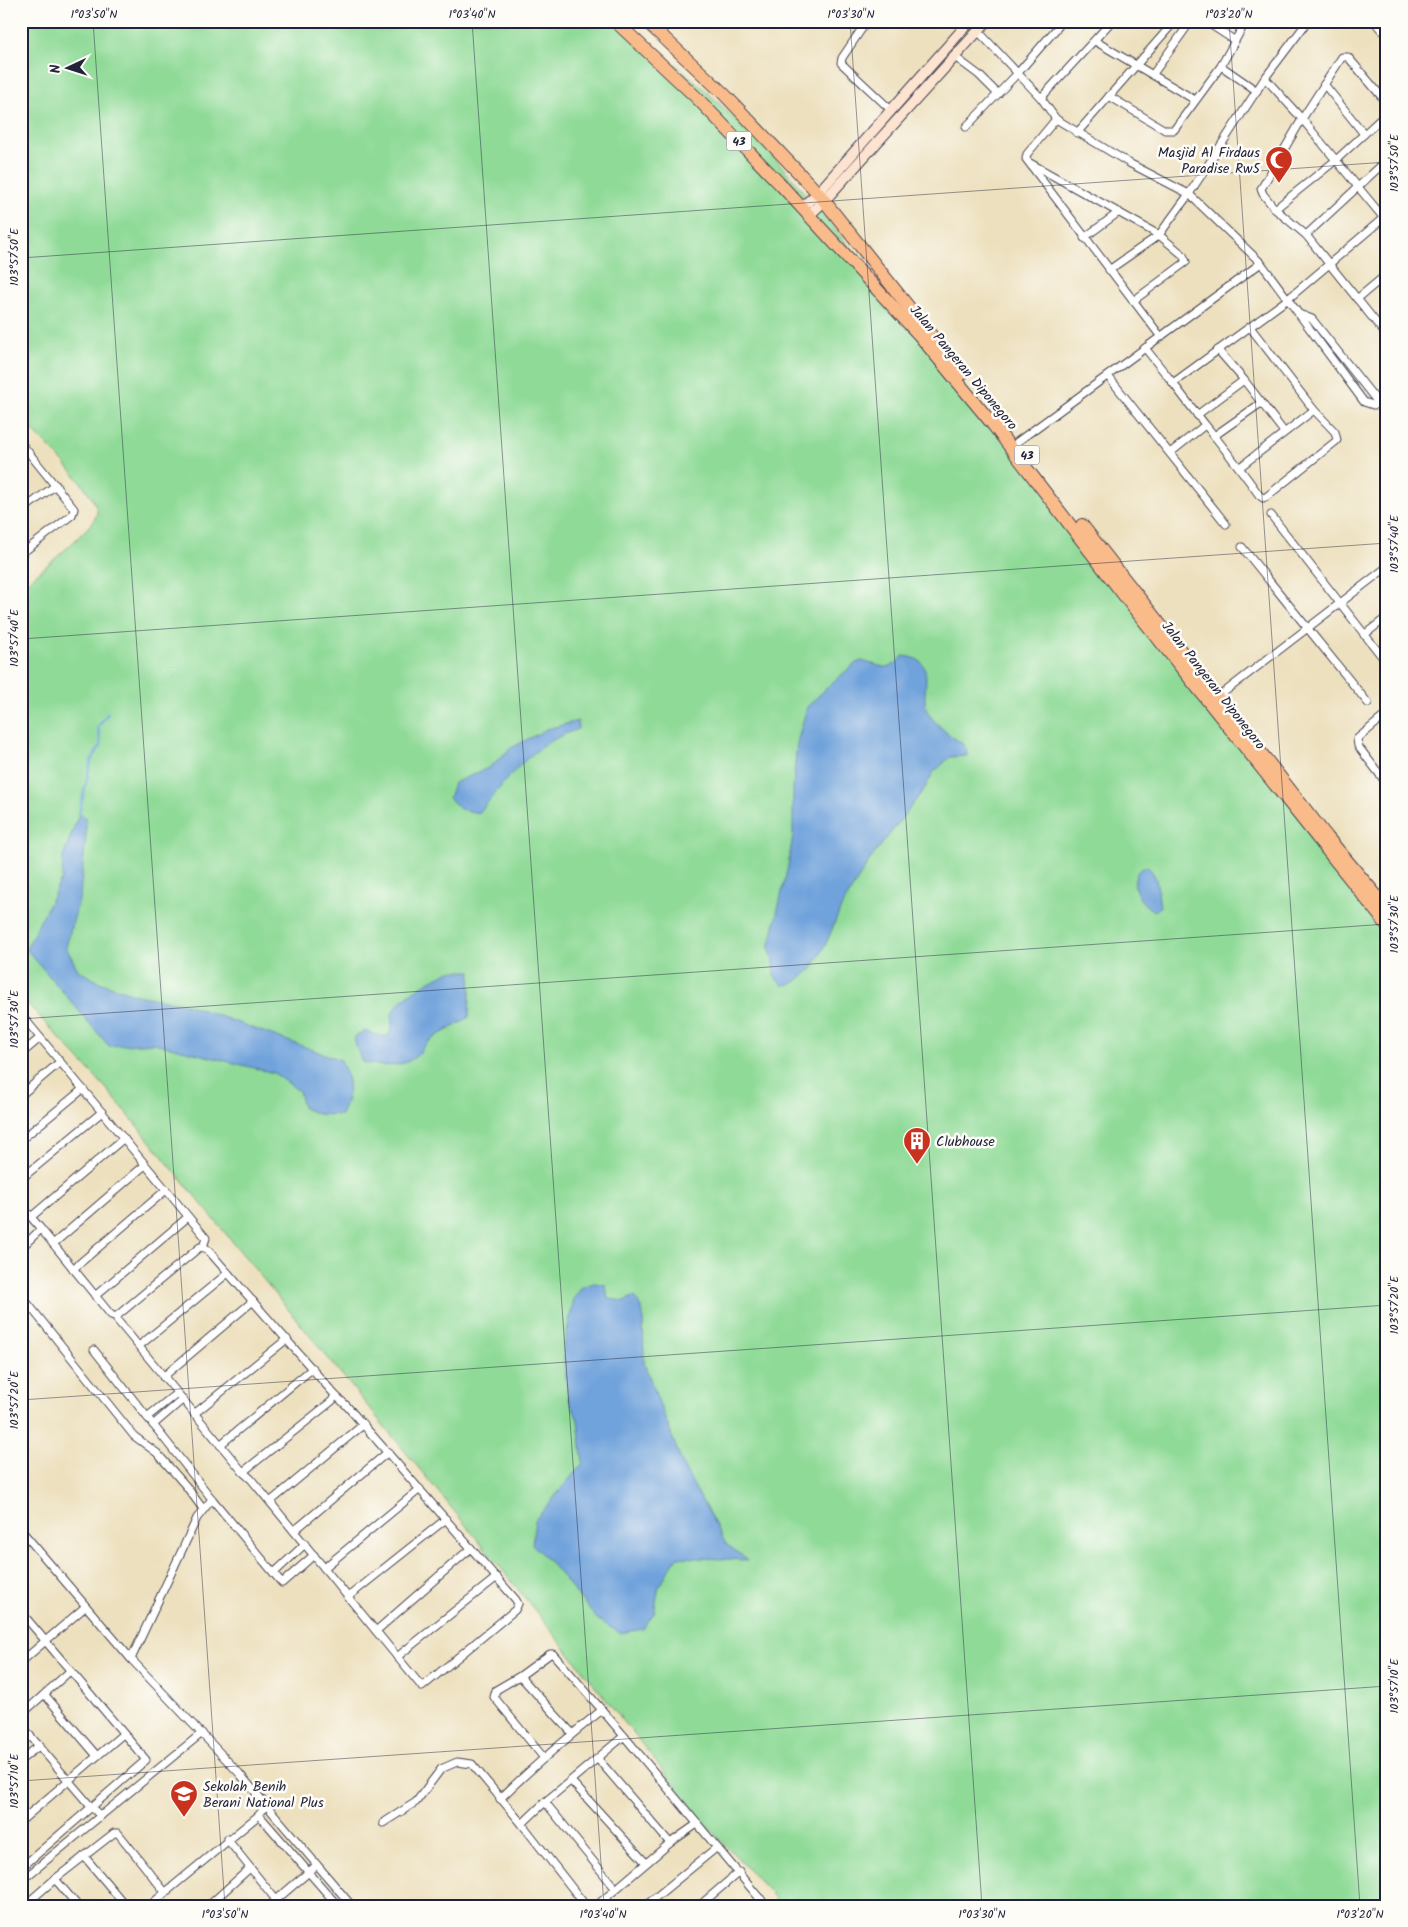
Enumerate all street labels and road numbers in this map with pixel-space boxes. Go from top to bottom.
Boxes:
road number: 43 [726,132,752,150]
street label: Jalan Pangeran Diponegoro [904,300,1022,435]
road number: 43 [1014,446,1040,464]
street label: Jalan Pangeran Diponegoro [1156,617,1271,755]

